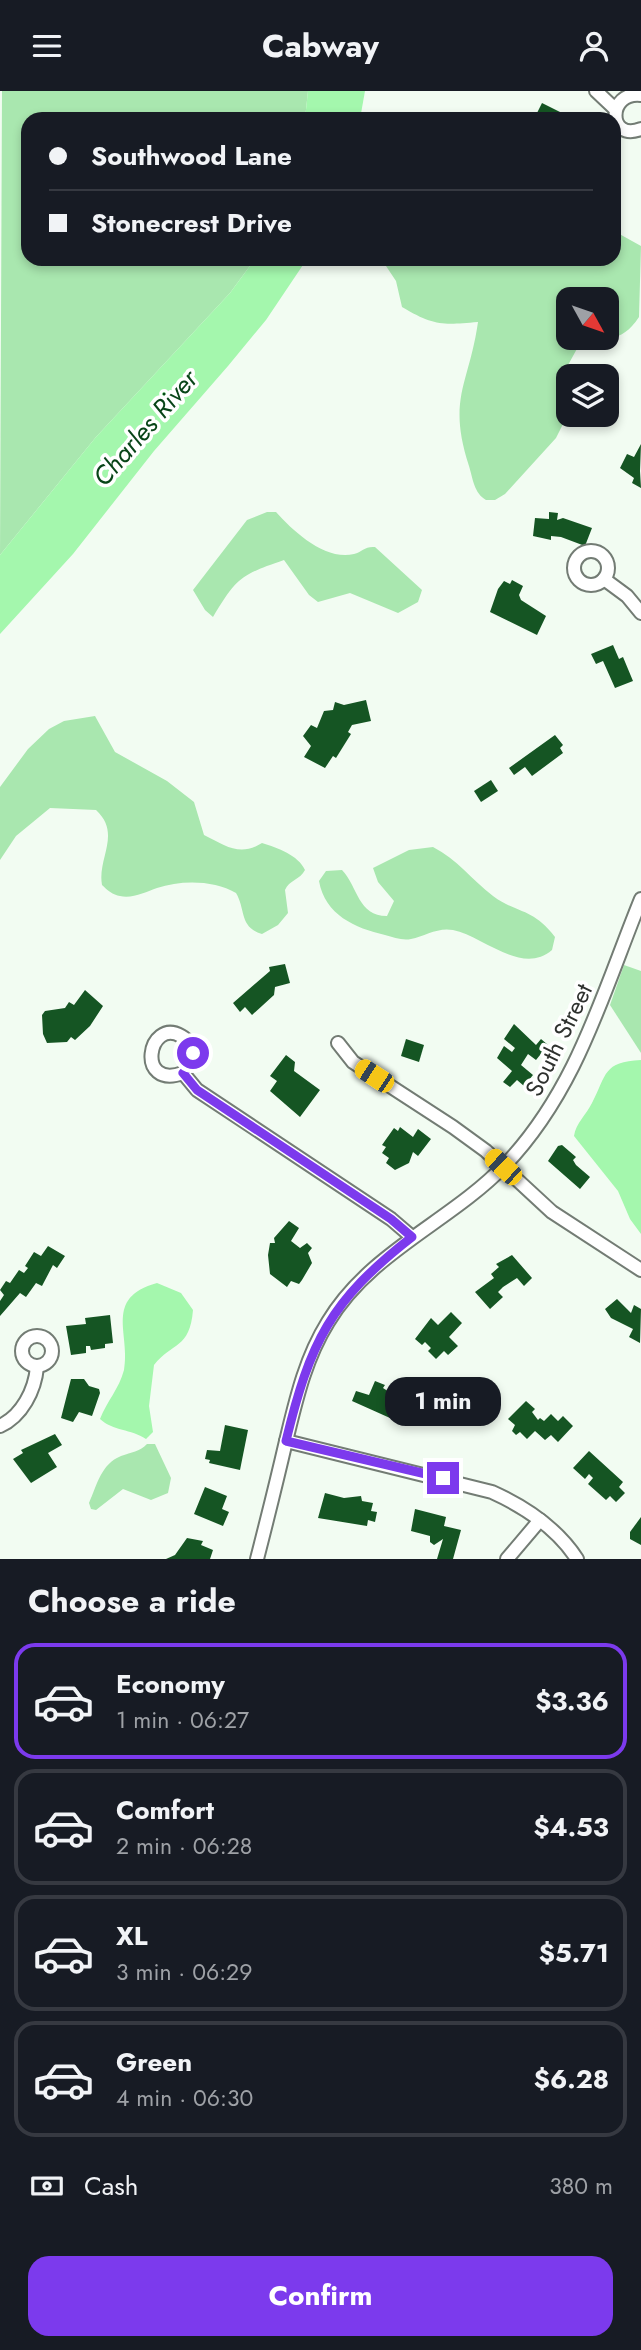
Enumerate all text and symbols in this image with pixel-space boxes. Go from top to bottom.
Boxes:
text: Cabway [262,23,379,69]
icon: menu [28,27,66,65]
icon: person [575,27,613,65]
text: Southwood Lane [91,137,292,175]
text: Stonecrest Drive [91,204,292,242]
north arrow [556,287,620,350]
map controls [556,287,619,427]
water label: Charles River [84,360,207,495]
button: layers [556,364,619,427]
street label: South Street [516,977,601,1102]
route start [177,1037,209,1069]
car [351,1056,398,1096]
car [481,1145,526,1189]
callout: 1 min [385,1377,501,1425]
text: 1 min [414,1384,472,1418]
route end [427,1462,459,1494]
text: Choose a ride [28,1578,236,1624]
text: Economy [116,1665,225,1703]
icon: car [32,1670,95,1733]
text: $3.36 [535,1682,609,1720]
text: 1 min · 06:27 [116,1703,249,1737]
text: Comfort [116,1791,214,1829]
icon: car [32,1796,95,1859]
text: $4.53 [533,1808,609,1846]
text: 2 min · 06:28 [116,1829,252,1863]
text: XL [116,1917,148,1955]
icon: car [32,1922,95,1985]
text: $5.71 [539,1934,609,1972]
text: 3 min · 06:29 [116,1955,252,1989]
text: Green [116,2043,192,2081]
icon: car [32,2048,95,2111]
text: $6.28 [534,2060,609,2098]
text: 4 min · 06:30 [116,2081,253,2115]
icon: cash [28,2167,66,2205]
text: Cash [84,2167,138,2205]
text: 380 m [549,2169,613,2203]
button: Confirm [28,2256,613,2336]

